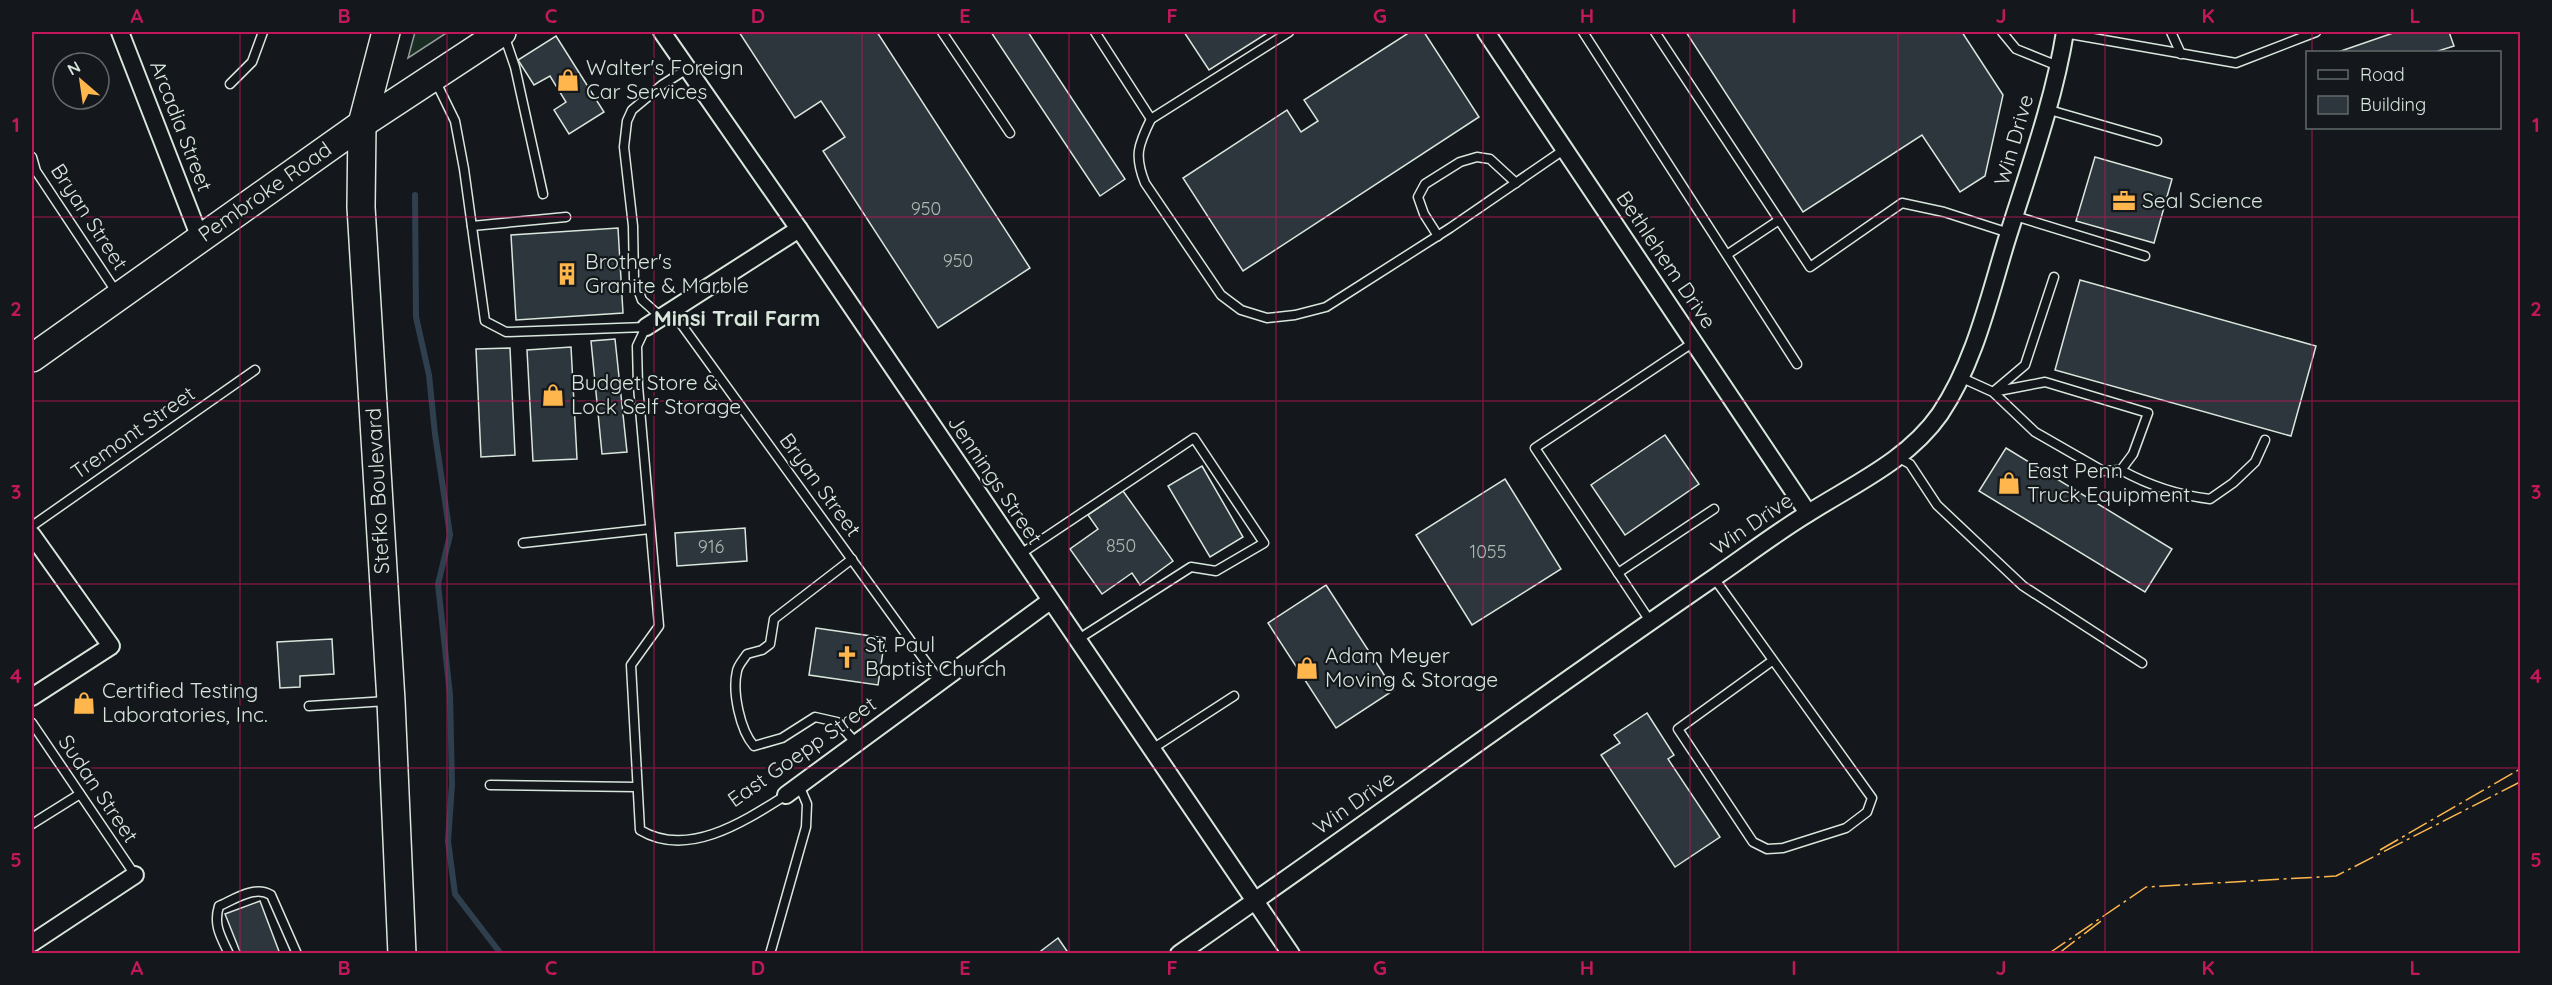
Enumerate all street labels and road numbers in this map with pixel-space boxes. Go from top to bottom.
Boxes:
street label: Arcadia Street [145,57,219,195]
street label: Win Drive [1988,91,2038,188]
street label: Pembroke Road [193,136,336,247]
street label: Bryan Street [46,158,134,275]
street label: Bethlehem Drive [1611,186,1722,333]
street label: Tremont Street [66,380,199,484]
street label: Stefko Boulevard [360,407,394,575]
street label: Jennings Street [943,410,1049,549]
street label: Bryan Street [775,428,867,541]
street label: Win Drive [1706,486,1797,560]
street label: East Goepp Street [722,690,881,812]
street label: Sudan Street [53,730,144,847]
street label: Win Drive [1308,765,1399,840]

